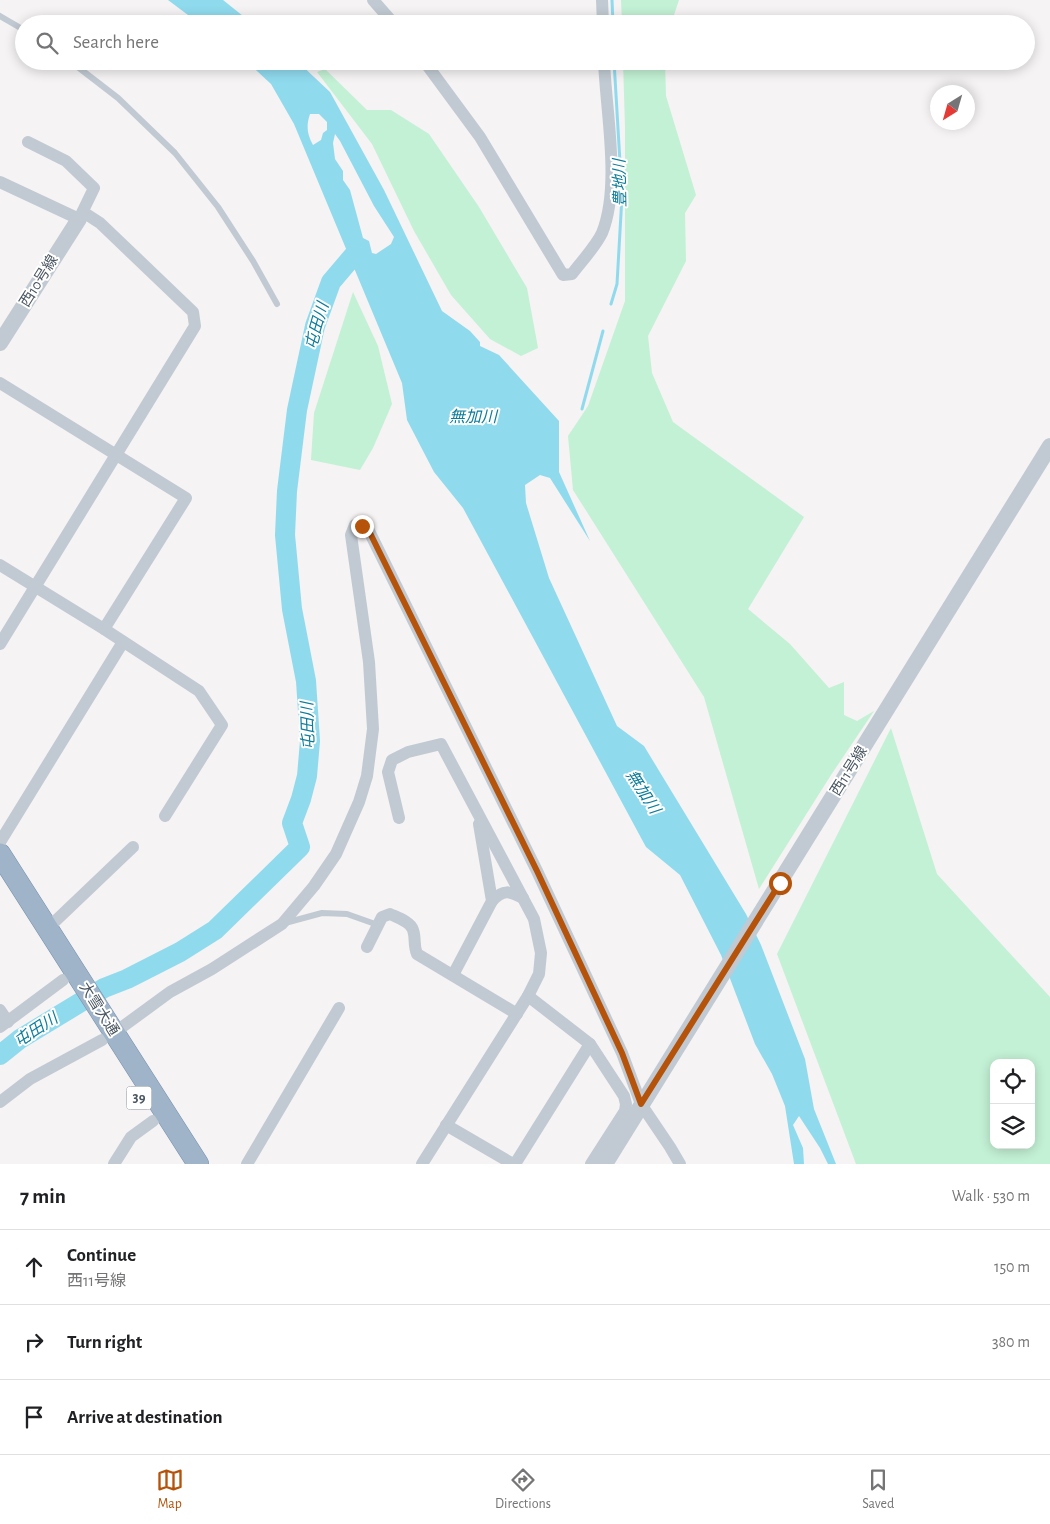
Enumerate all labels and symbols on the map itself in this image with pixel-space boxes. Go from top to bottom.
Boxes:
north arrow [930,85,975,130]
water label: 豊地川 [611,157,628,207]
street label: 西10号線 [16,252,61,310]
water label: 屯田川 [302,299,332,351]
water label: 無加川 [449,408,499,425]
route end [351,515,374,538]
water label: 屯田川 [298,700,317,750]
street label: 西11号線 [827,743,870,798]
water label: 無加川 [623,767,665,818]
route start [769,872,792,895]
street label: 大雪大通 [77,979,122,1038]
water label: 屯田川 [11,1008,62,1050]
road number: 39 [126,1086,152,1110]

